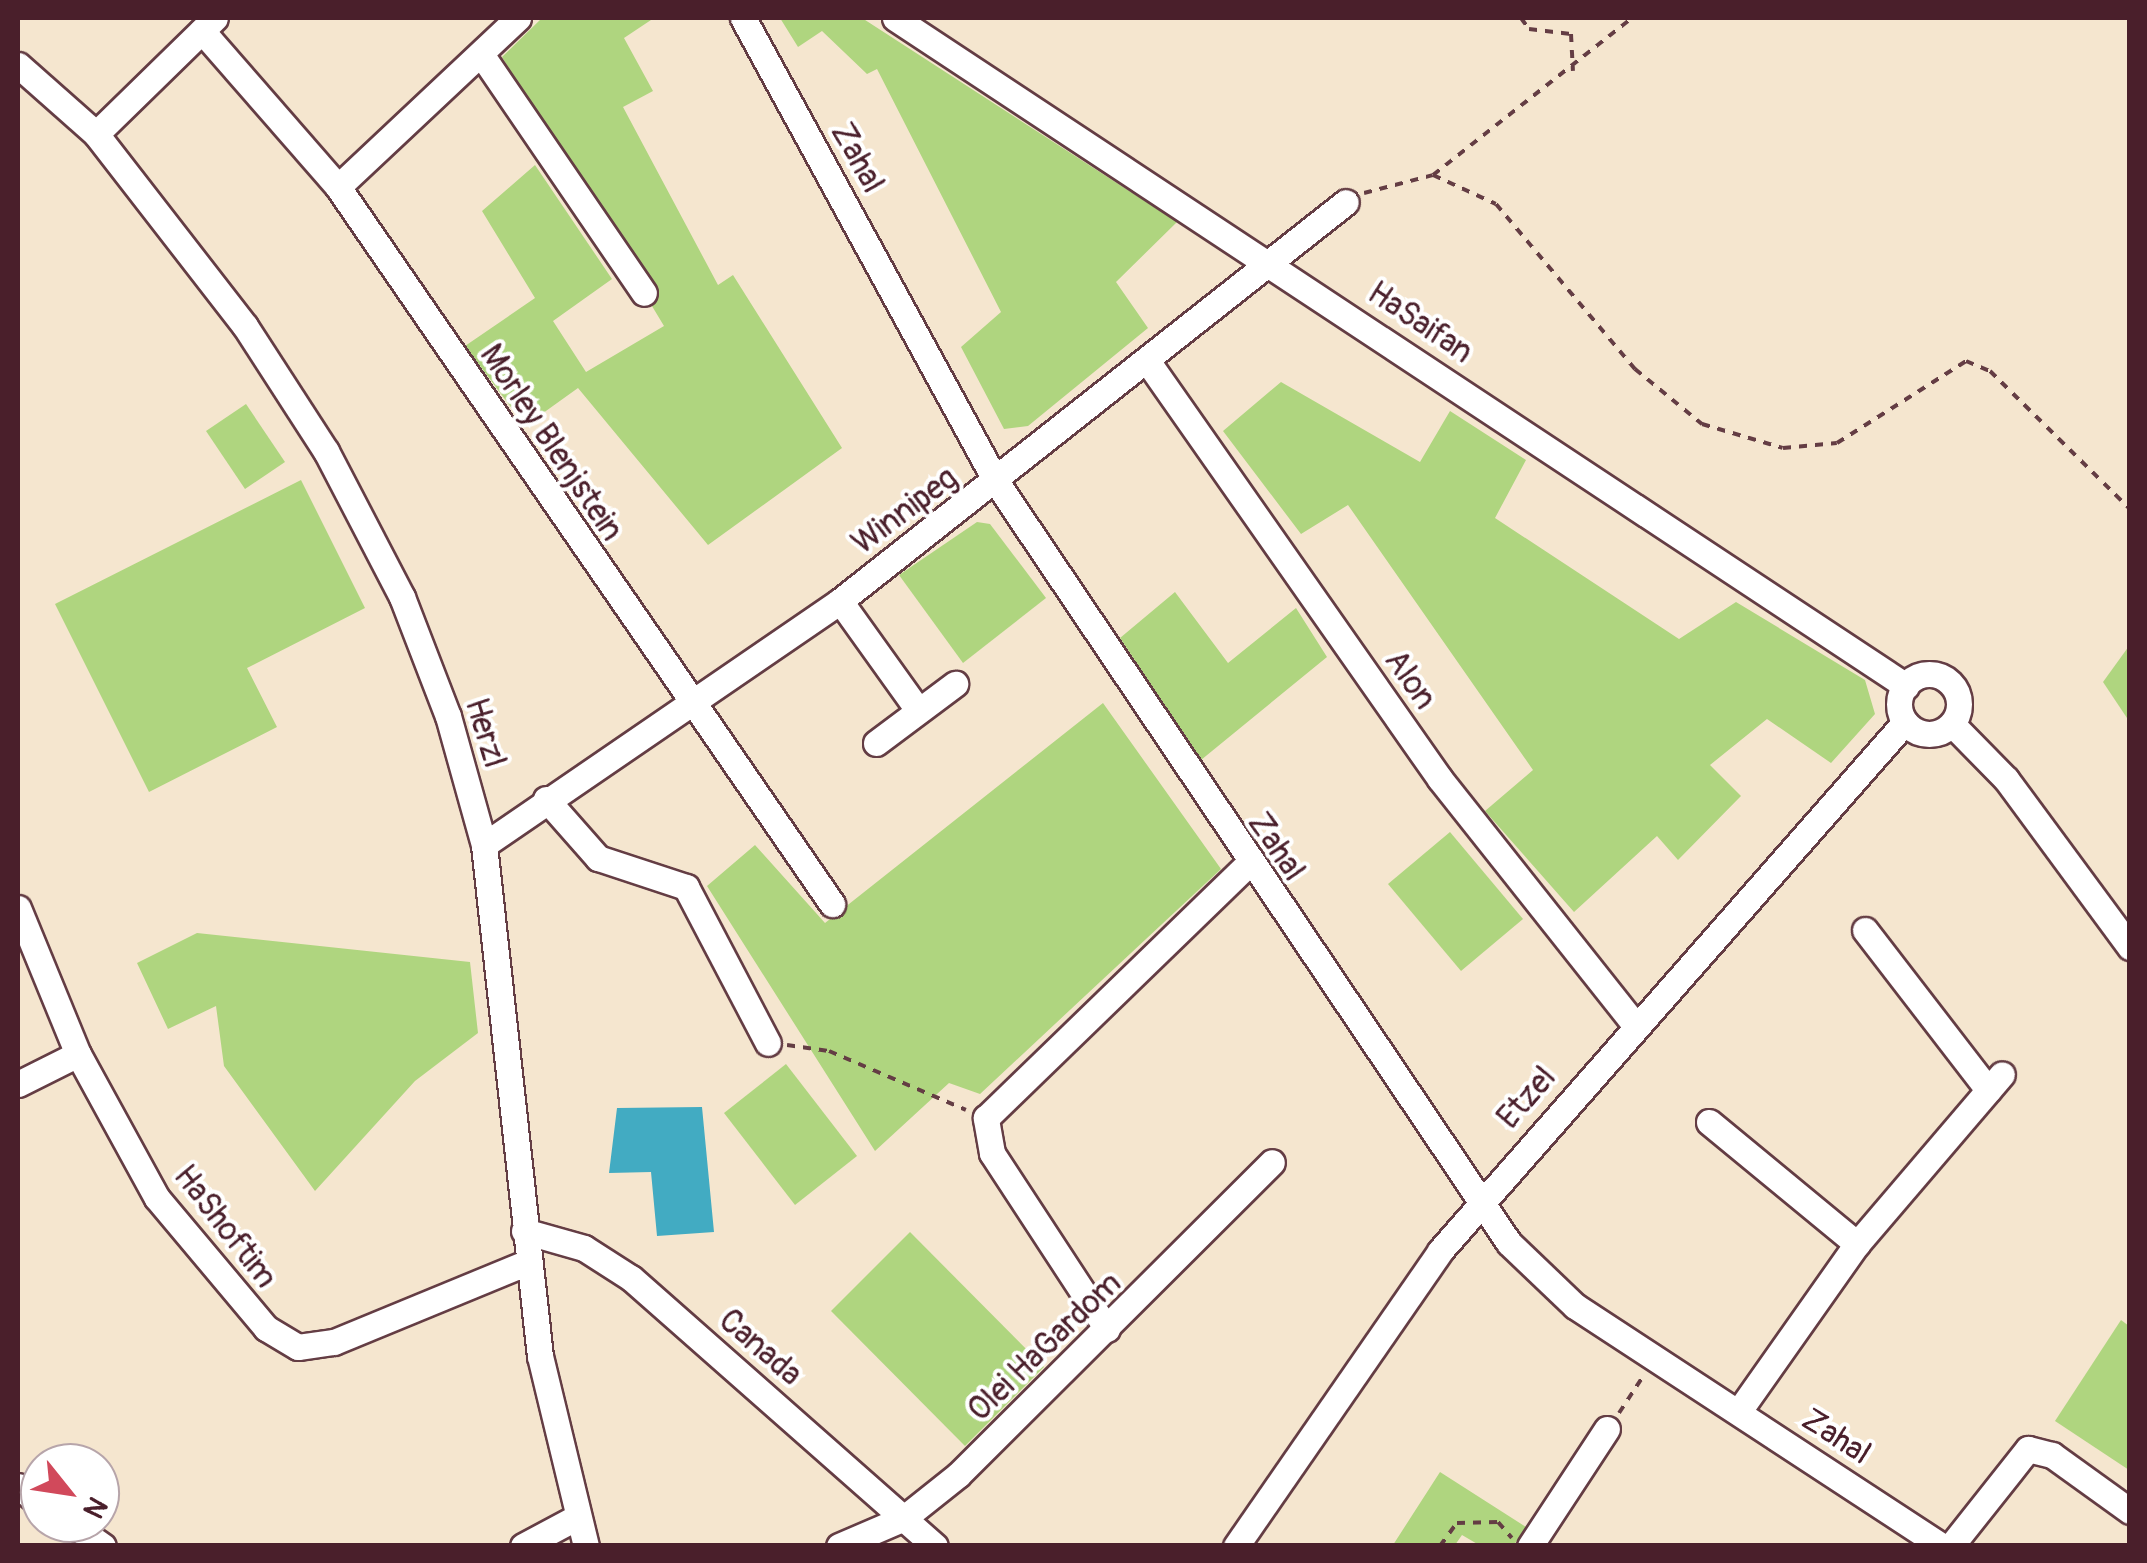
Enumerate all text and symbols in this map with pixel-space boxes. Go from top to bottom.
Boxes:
street label: Zahal [822,116,892,200]
street label: HaSaifan [1360,274,1480,372]
street label: Morley Blenjstein [471,338,631,548]
street label: Winnipeg [845,459,965,563]
street label: Alon [1376,643,1444,717]
street label: Herzl [456,694,514,772]
street label: Zahal [1239,806,1313,888]
street label: Etzel [1490,1059,1564,1137]
street label: HaShoftim [165,1158,285,1296]
street label: Olei HaGardom [960,1264,1130,1430]
street label: Canada [711,1302,809,1394]
street label: Zahal [1794,1401,1878,1473]
north arrow [20,1443,120,1543]
text: N [75,1490,115,1524]

